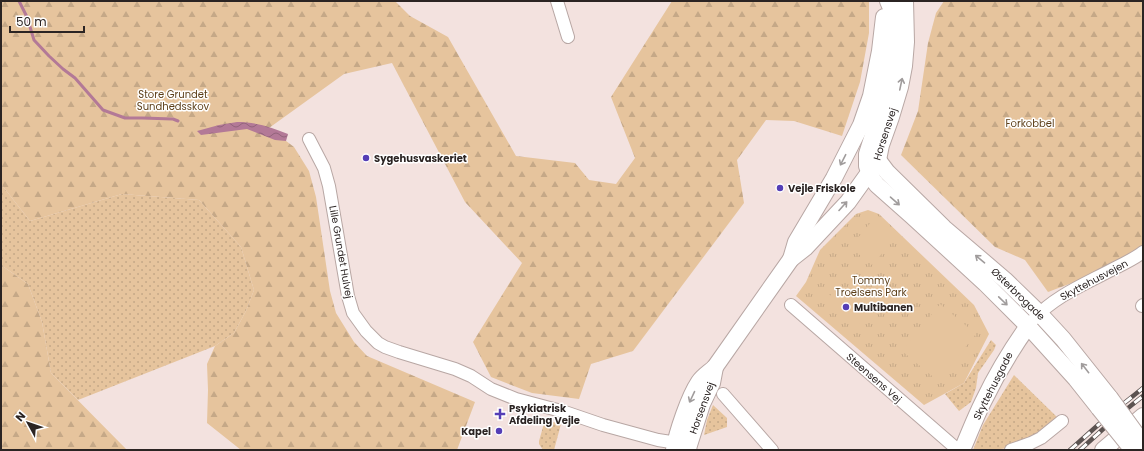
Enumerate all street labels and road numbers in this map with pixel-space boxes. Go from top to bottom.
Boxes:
street label: Horsensvej [869,106,901,162]
street label: Lille Grundet Hulvej [325,204,357,300]
street label: Skyttehusvejen [1057,256,1131,304]
street label: Østerbrogade [988,264,1048,324]
street label: Skyttehusgade [969,349,1017,423]
street label: Steensens Vej [843,350,905,406]
street label: Horsensvej [686,380,718,436]

